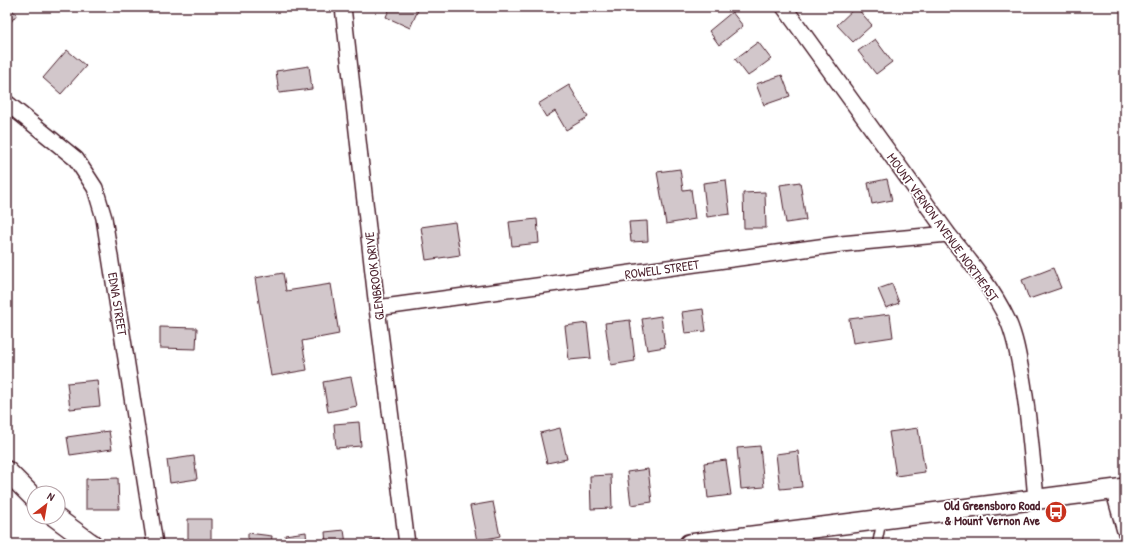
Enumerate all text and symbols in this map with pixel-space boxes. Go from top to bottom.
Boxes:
street label: MOUNT VERNON AVENUE NORTHEAST [883,149,1004,306]
street label: GLENBROOK DRIVE [360,231,388,321]
street label: ROWELL STREET [624,255,701,283]
street label: EDNA STREET [104,271,132,338]
north arrow [26,485,66,525]
text: N [45,489,57,504]
place label: Old Greensboro Road & Mount Vernon Ave [944,496,1041,529]
bus stop icon: Old Greensboro Road & Mount Vernon Ave [1043,499,1069,525]

